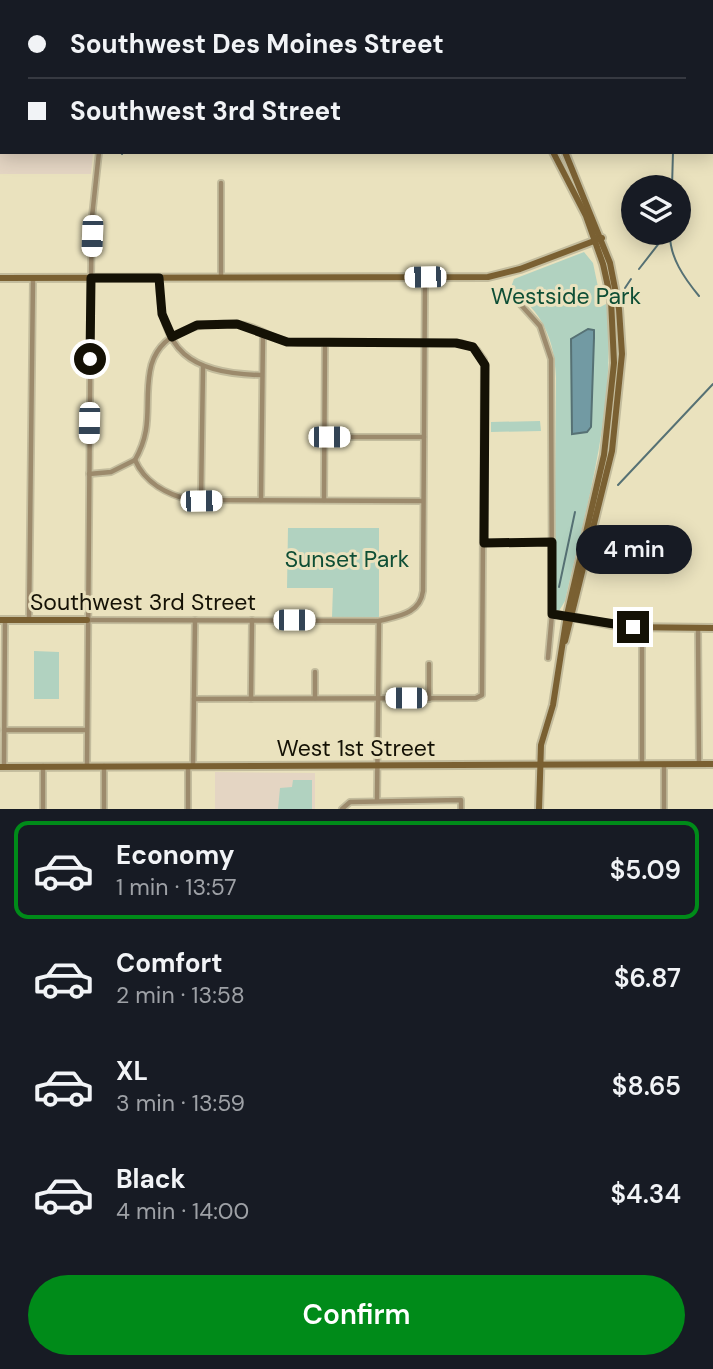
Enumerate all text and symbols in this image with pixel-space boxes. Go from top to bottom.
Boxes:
text: Southwest Des Moines Street [70,27,444,61]
text: Southwest 3rd Street [70,94,341,128]
map controls [621,175,691,245]
button: layers [621,175,691,245]
car [81,215,104,257]
car [404,266,447,288]
park label: Westside Park [491,281,642,311]
route start [74,343,106,375]
car [79,402,100,444]
car [309,427,351,448]
car [180,490,223,512]
callout: 4 min [575,526,691,574]
text: 4 min [603,534,665,564]
park label: Sunset Park [285,544,410,574]
street label: Southwest 3rd Street [30,587,256,617]
car [274,610,316,631]
route end [617,611,649,643]
car [386,688,428,709]
street label: West 1st Street [277,733,435,763]
text: Economy [116,838,234,872]
icon: car [32,839,95,902]
text: $5.09 [610,853,681,887]
text: 1 min · 13:57 [116,872,237,902]
text: Comfort [116,946,222,980]
icon: car [32,947,95,1010]
text: $6.87 [614,961,681,995]
text: 2 min · 13:58 [116,980,245,1010]
text: XL [116,1054,148,1088]
icon: car [32,1055,95,1118]
text: $8.65 [612,1069,681,1103]
text: 3 min · 13:59 [116,1088,245,1118]
text: Black [116,1162,186,1196]
icon: car [32,1163,95,1226]
text: $4.34 [611,1177,681,1211]
text: 4 min · 14:00 [116,1196,249,1226]
button: Confirm [28,1275,685,1355]

